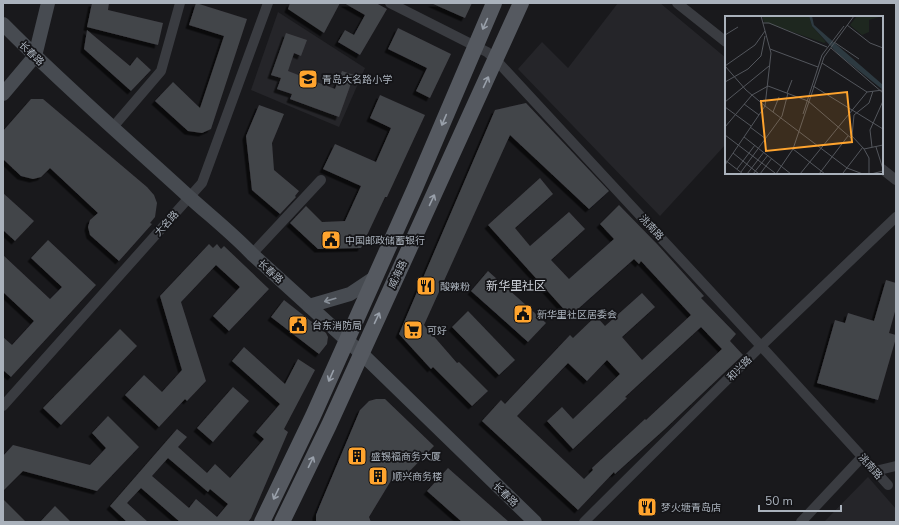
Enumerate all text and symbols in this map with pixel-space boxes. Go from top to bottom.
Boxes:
inset map [725,16,883,174]
one-way arrow [481,18,488,30]
street label: 长春路 [16,38,47,69]
school or university icon: 青岛大名路小学 [297,68,319,90]
place label: 青岛大名路小学 [322,73,392,87]
one-way arrow [483,76,490,88]
one-way arrow [439,114,447,126]
one-way arrow [429,194,436,206]
street label: 大名路 [152,208,182,240]
street label: 洮南路 [636,212,667,243]
public building icon: 中国邮政储蓄银行 [320,229,342,251]
place label: 中国邮政储蓄银行 [345,234,425,248]
street label: 长春路 [254,257,286,287]
street label: 威海路 [385,258,411,291]
restaurant icon: 酸辣粉 [415,275,437,297]
district label: 新华里社区 [486,278,546,294]
place label: 酸辣粉 [440,280,470,294]
one-way arrow [323,297,336,304]
public building icon: 新华里社区居委会 [512,303,534,325]
place label: 新华里社区居委会 [537,308,617,322]
one-way arrow [374,312,381,324]
public building icon: 台东消防局 [287,314,309,336]
place label: 台东消防局 [312,319,362,333]
supermarket icon: 可好 [402,319,424,341]
place label: 可好 [427,324,447,338]
street label: 和兴路 [724,353,755,384]
one-way arrow [326,369,334,381]
building icon: 盛锡福商务大厦 [346,445,368,467]
place label: 盛锡福商务大厦 [371,450,441,464]
street label: 洮南路 [855,451,885,483]
one-way arrow [308,456,315,468]
building icon: 顺兴商务楼 [367,465,389,487]
place label: 顺兴商务楼 [392,470,442,484]
street label: 长春路 [490,479,521,510]
scale bar [759,487,841,513]
one-way arrow [272,488,280,500]
text: 50 m [765,493,793,509]
restaurant icon: 梦火塘青岛店 [636,496,658,518]
place label: 梦火塘青岛店 [661,501,721,515]

